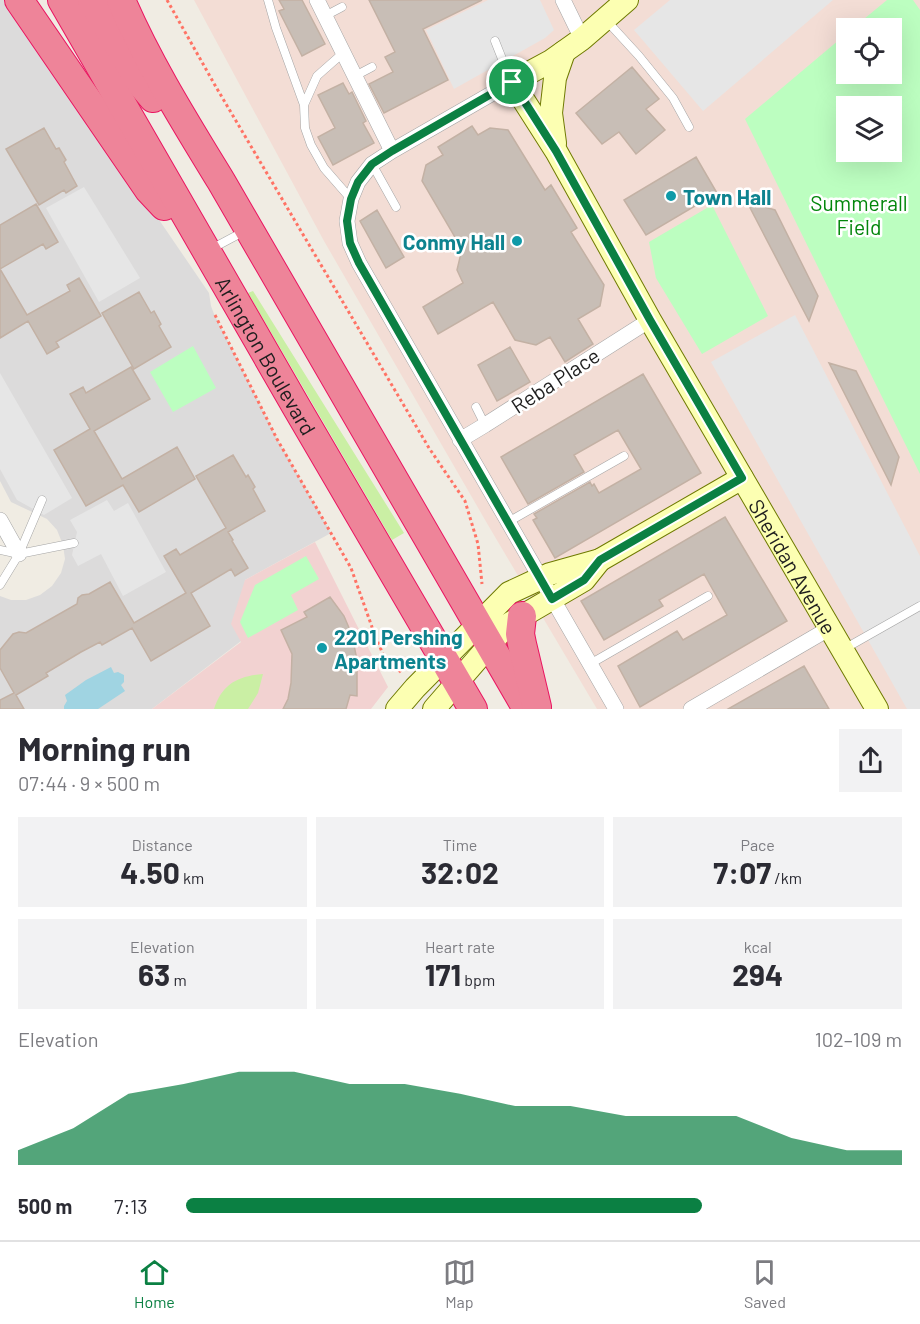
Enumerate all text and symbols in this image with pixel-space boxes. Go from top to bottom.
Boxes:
map controls [836,18,902,162]
button: locate [836,18,902,84]
pin [486,56,537,107]
icon: arrive [495,65,528,98]
button: layers [836,96,902,162]
place label: Town Hall [683,184,771,209]
marker: Town Hall [664,189,678,203]
park label: Summerall Field [810,190,908,239]
place label: Conmy Hall [403,229,505,254]
marker: Conmy Hall [510,234,524,248]
street label: Arlington Boulevard [211,272,322,439]
street label: Reba Place [506,342,604,418]
street label: Sheridan Avenue [744,494,843,638]
place label: 2201 Pershing Apartments [334,624,463,673]
marker: 2201 Pershing Apartments [315,641,329,655]
text: Morning run [18,728,191,768]
button: share [839,729,902,792]
text: 07:44 · 9 × 500 m [18,771,160,795]
text: Distance [132,835,193,854]
text: Time [443,835,477,854]
text: Pace [740,835,775,854]
text: 4.50 [120,854,180,890]
text: 32:02 [421,854,499,890]
text: 7:07 [713,854,771,890]
text: km [180,868,204,887]
text: /km [771,868,802,887]
text: Elevation [130,937,195,956]
text: Heart rate [425,937,495,956]
text: kcal [744,937,772,956]
text: 63 [138,956,170,992]
text: 171 [425,956,461,992]
text: 294 [732,956,783,992]
text: m [170,970,187,989]
text: bpm [461,970,495,989]
text: Elevation [18,1027,99,1051]
text: 102–109 m [815,1027,902,1051]
text: 500 m [18,1194,72,1218]
text: 7:13 [114,1194,148,1218]
tab: Home [134,1256,175,1311]
tab: Map [443,1256,476,1311]
tab: Saved [744,1256,786,1311]

